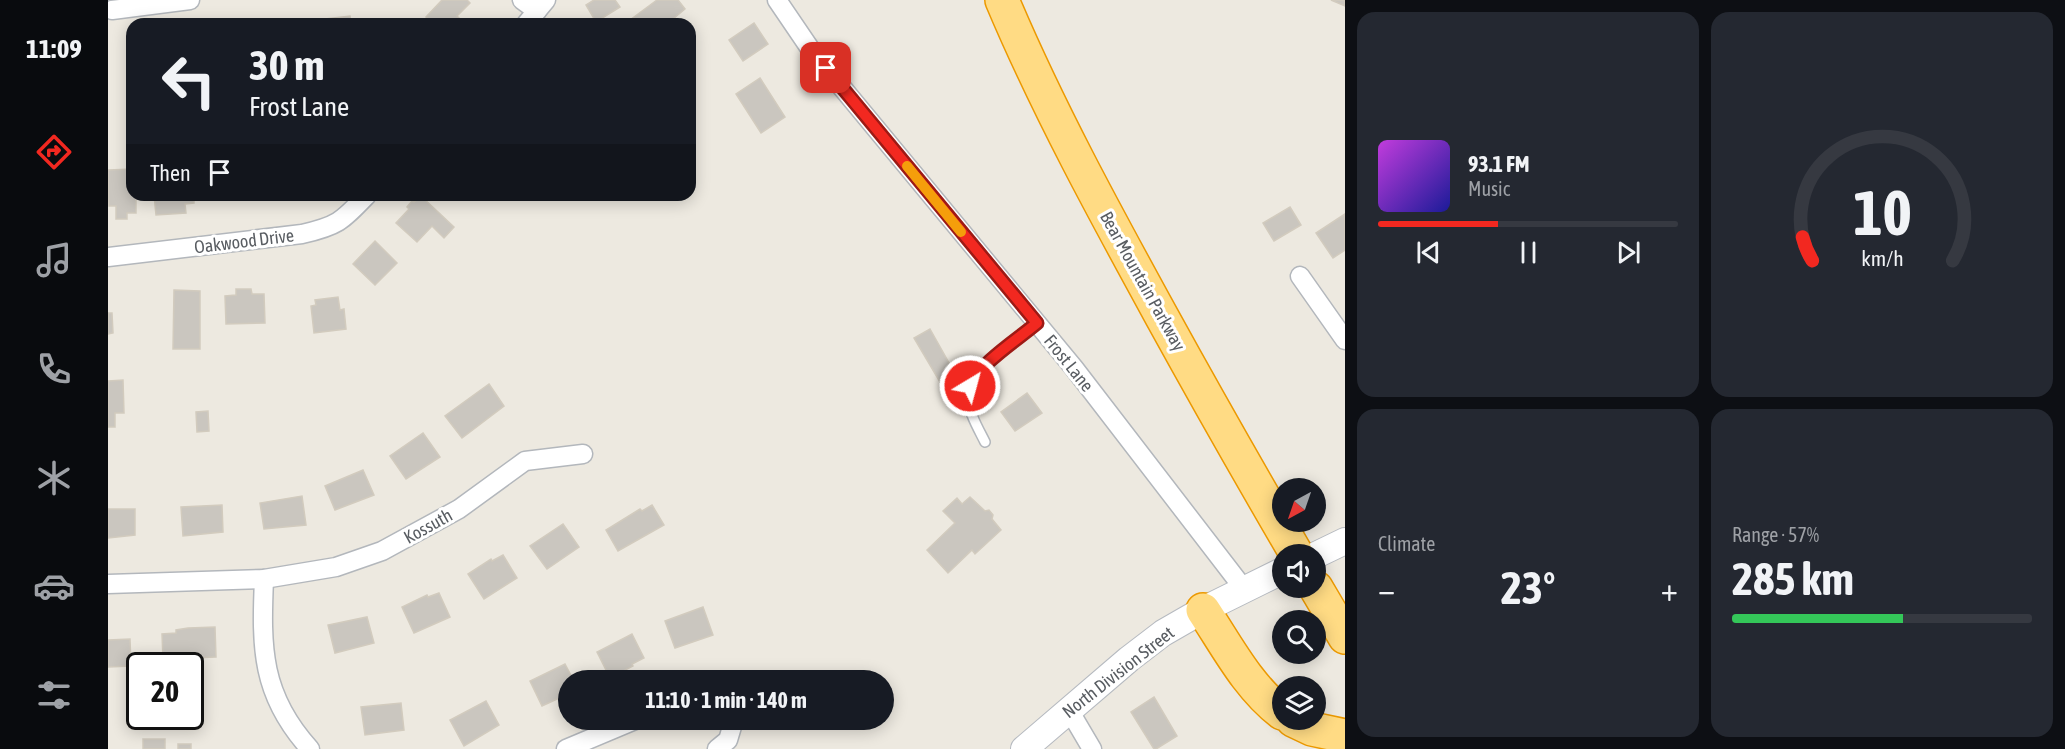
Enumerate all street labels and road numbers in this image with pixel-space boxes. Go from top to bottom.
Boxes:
street label: Bear Mountain Parkway [1096,208,1190,354]
street label: Oakwood Drive [193,224,295,258]
street label: Frost Lane [1040,330,1098,396]
street label: Kossuth [400,504,456,548]
street label: North Division Street [1058,622,1178,722]

